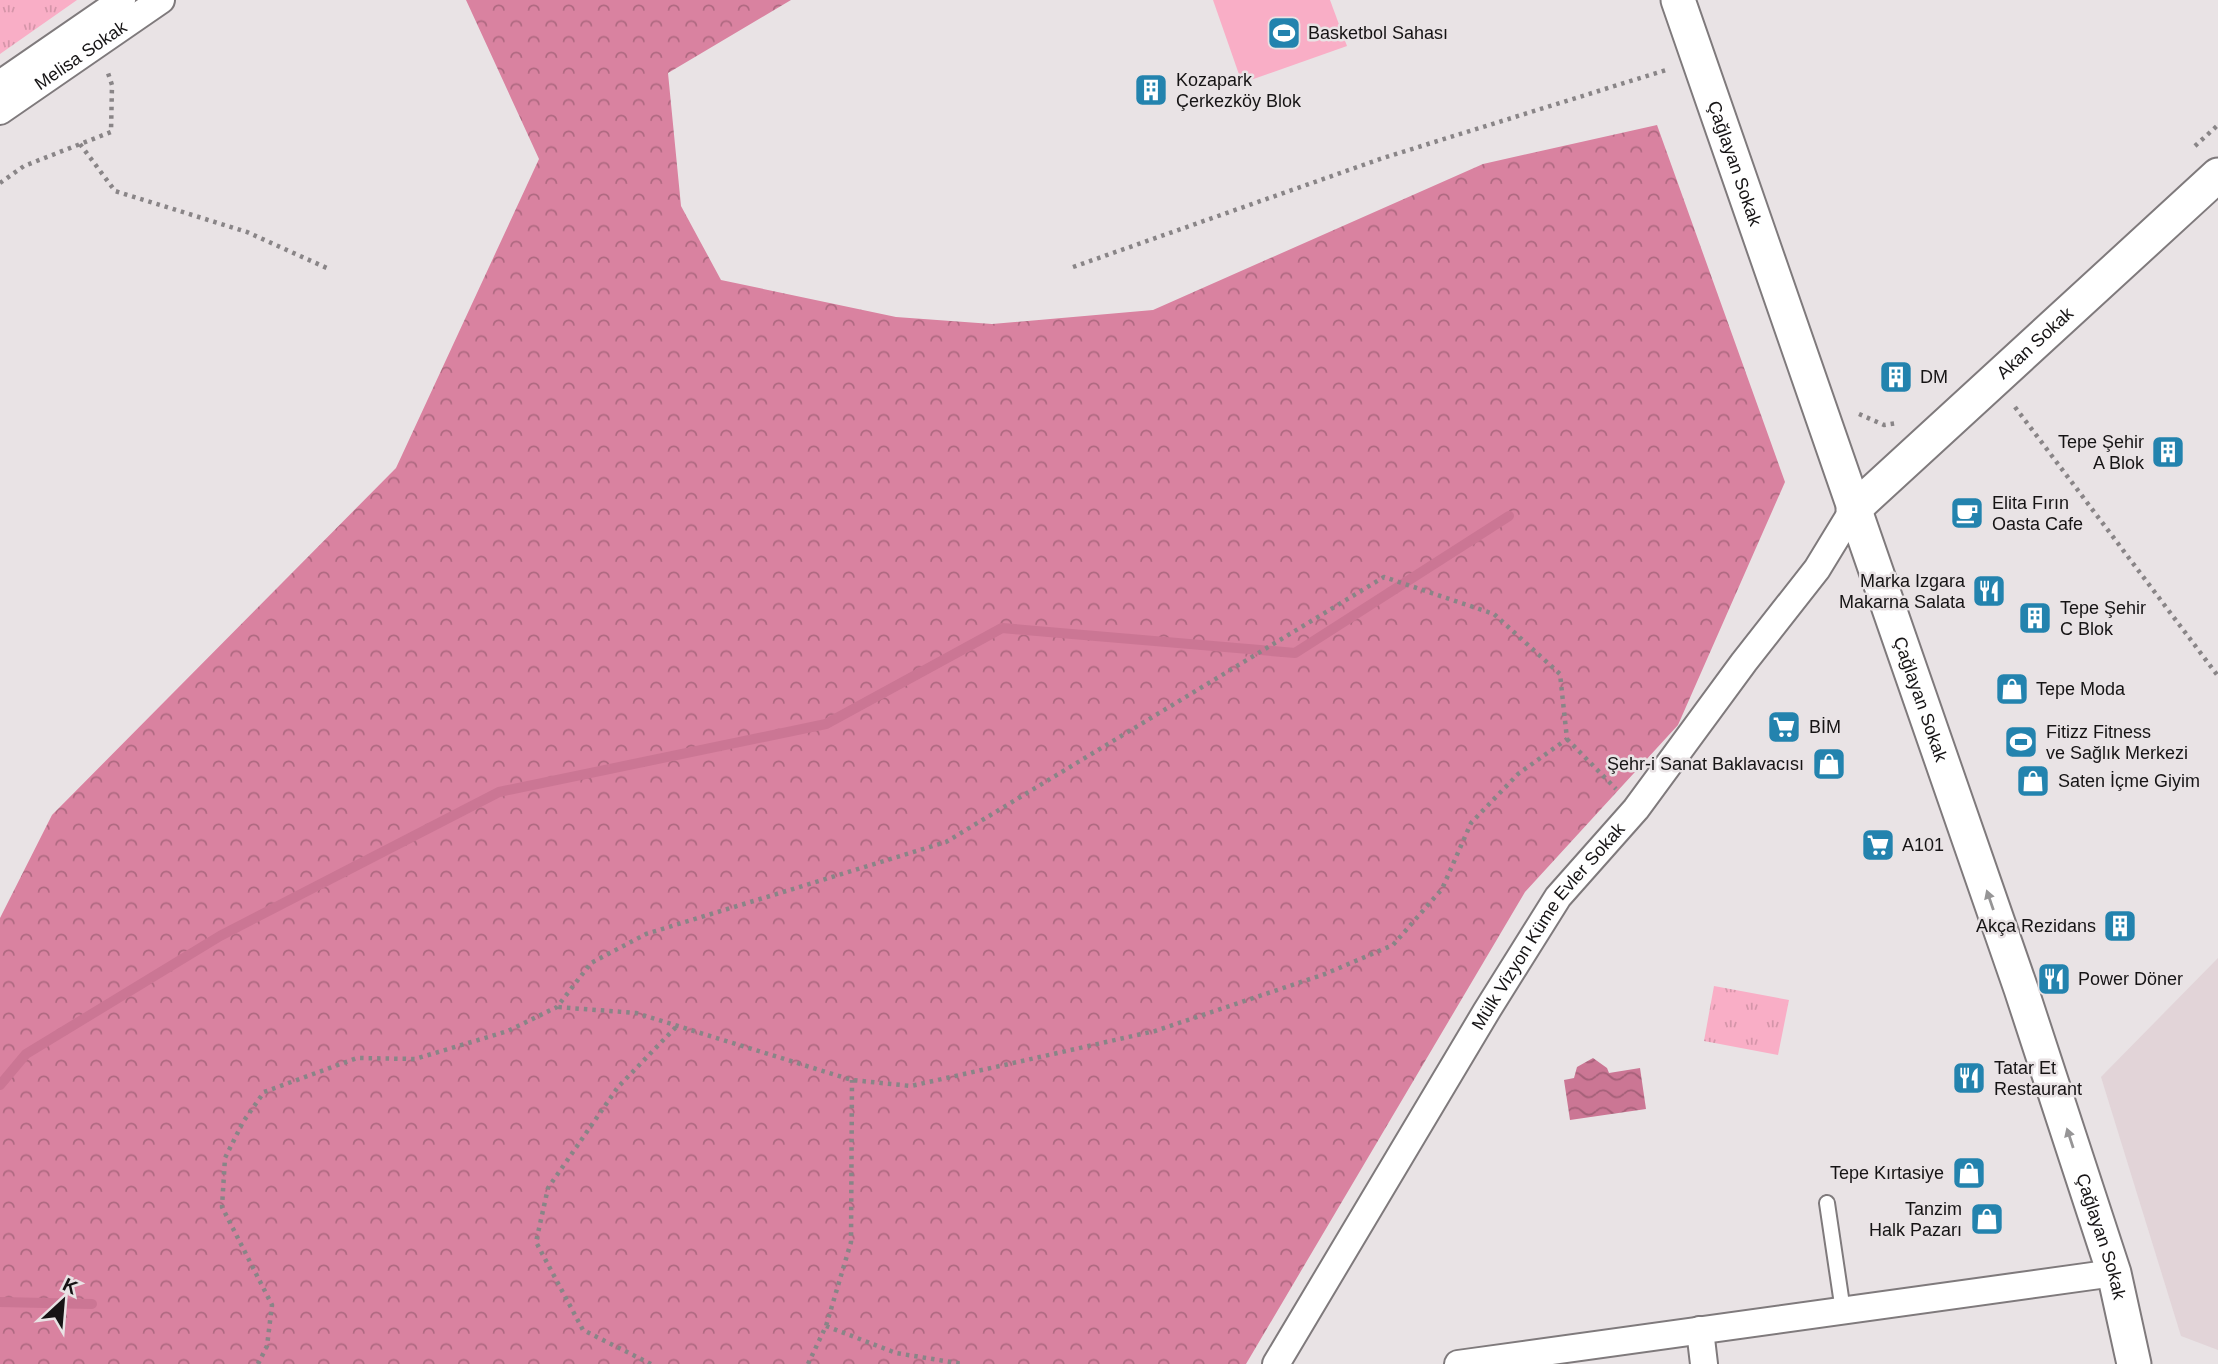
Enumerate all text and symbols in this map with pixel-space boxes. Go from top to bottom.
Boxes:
sports icon: Basketbol Sahası [1265,14,1303,52]
street label: Melisa Sokak [31,16,131,94]
place label: Basketbol Sahası [1308,23,1448,43]
place label: Kozapark Çerkezköy Blok [1176,70,1302,111]
building icon: Kozapark Çerkezköy Blok [1132,71,1170,109]
street label: Çağlayan Sokak [1704,98,1766,230]
street label: Akan Sokak [1993,302,2078,383]
building icon: DM [1877,358,1915,396]
place label: DM [1920,367,1948,387]
place label: Tepe Şehir A Blok [2058,432,2145,473]
building icon: Tepe Şehir A Blok [2149,433,2187,471]
place label: Elita Fırın Oasta Cafe [1992,493,2083,534]
cafe icon: Elita Fırın Oasta Cafe [1948,494,1986,532]
place label: Marka Izgara Makarna Salata [1839,571,1966,612]
restaurant icon: Marka Izgara Makarna Salata [1970,572,2008,610]
place label: Tepe Şehir C Blok [2060,598,2146,639]
building icon: Tepe Şehir C Blok [2016,599,2054,637]
street label: Çağlayan Sokak [1890,634,1952,765]
shop icon: Tepe Moda [1993,670,2031,708]
place label: Tepe Moda [2036,679,2126,699]
supermarket icon: BİM [1765,708,1803,746]
place label: BİM [1809,717,1841,737]
place label: Fitizz Fitness ve Sağlık Merkezi [2046,722,2188,763]
sports icon: Fitizz Fitness ve Sağlık Merkezi [2002,723,2040,761]
shop icon: Şehr-i Sanat Baklavacısı [1810,745,1848,783]
place label: Şehr-i Sanat Baklavacısı [1607,754,1804,774]
shop icon: Saten İçme Giyim [2014,762,2052,800]
place label: Saten İçme Giyim [2058,771,2200,791]
street label: Mülk Vizyon Küme Evler Sokak [1468,818,1629,1033]
supermarket icon: A101 [1859,826,1897,864]
place label: A101 [1902,835,1944,855]
one-way arrow [1984,889,1995,910]
building icon: Akça Rezidans [2101,907,2139,945]
place label: Akça Rezidans [1976,916,2096,936]
restaurant icon: Power Döner [2035,960,2073,998]
place label: Power Döner [2078,969,2183,989]
place label: Tatar Et Restaurant [1994,1058,2082,1099]
restaurant icon: Tatar Et Restaurant [1950,1059,1988,1097]
one-way arrow [2064,1128,2075,1149]
shop icon: Tepe Kırtasiye [1950,1154,1988,1192]
place label: Tepe Kırtasiye [1830,1163,1944,1183]
street label: Çağlayan Sokak [2072,1171,2130,1302]
place label: Tanzim Halk Pazarı [1869,1199,1962,1240]
shop icon: Tanzim Halk Pazarı [1968,1200,2006,1238]
north arrow [28,1266,98,1336]
text: K [59,1274,81,1299]

